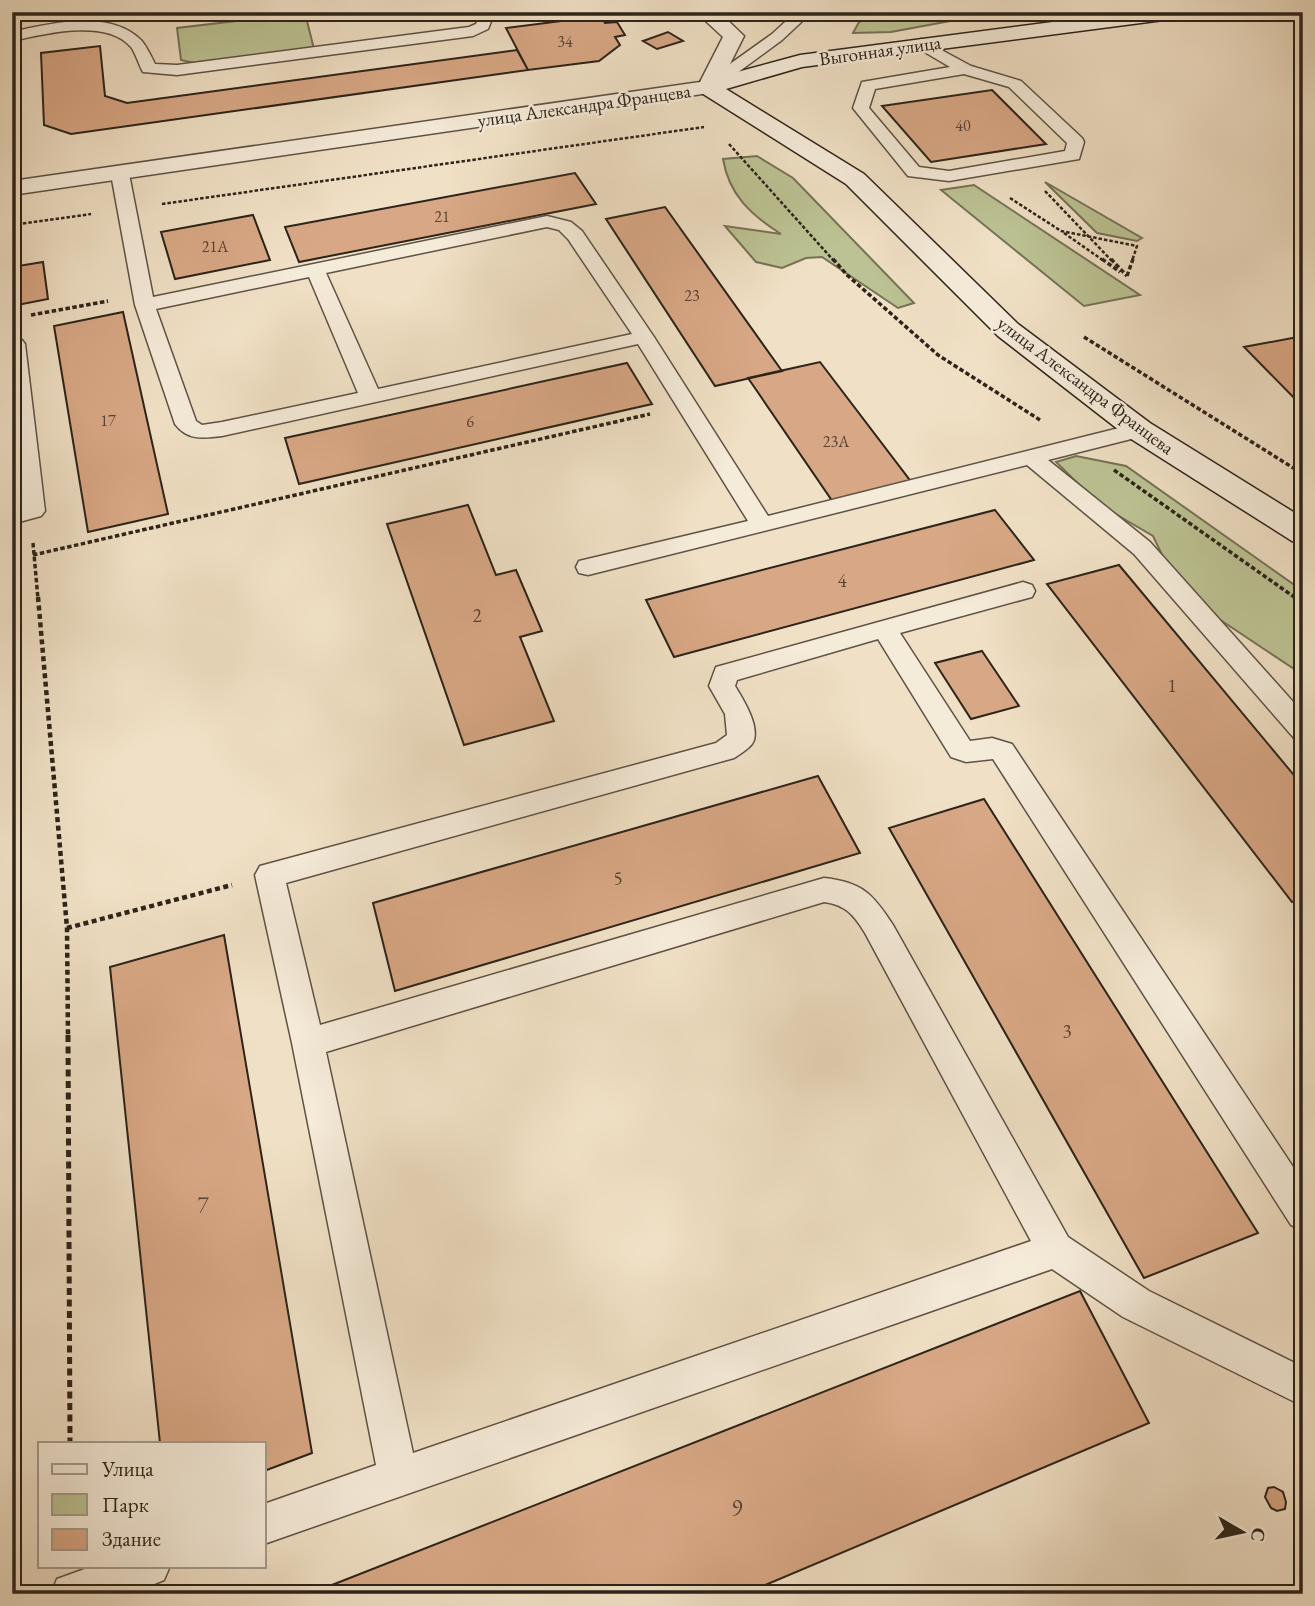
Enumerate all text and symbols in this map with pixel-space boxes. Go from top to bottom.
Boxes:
street label: Выгонная улица [817,30,943,71]
house number: 34 [557,31,573,52]
street label: улица Александра Францева [476,78,693,133]
house number: 40 [955,115,971,136]
house number: 21 [434,206,450,227]
house number: 21А [202,236,229,257]
house number: 23 [684,285,700,306]
street label: улица Александра Францева [992,311,1180,460]
house number: 17 [100,410,116,431]
house number: 6 [466,411,474,432]
house number: 23А [823,431,850,452]
house number: 4 [837,568,847,593]
house number: 2 [472,603,482,628]
house number: 1 [1167,673,1177,698]
house number: 5 [613,866,623,891]
house number: 3 [1062,1019,1072,1044]
house number: 7 [197,1190,209,1220]
legend [38,1442,266,1568]
text: Улица [101,1455,154,1482]
text: Парк [102,1491,149,1518]
house number: 9 [731,1493,743,1523]
north arrow [1206,1498,1276,1568]
text: Здание [102,1525,161,1552]
text: С [1245,1526,1272,1543]

